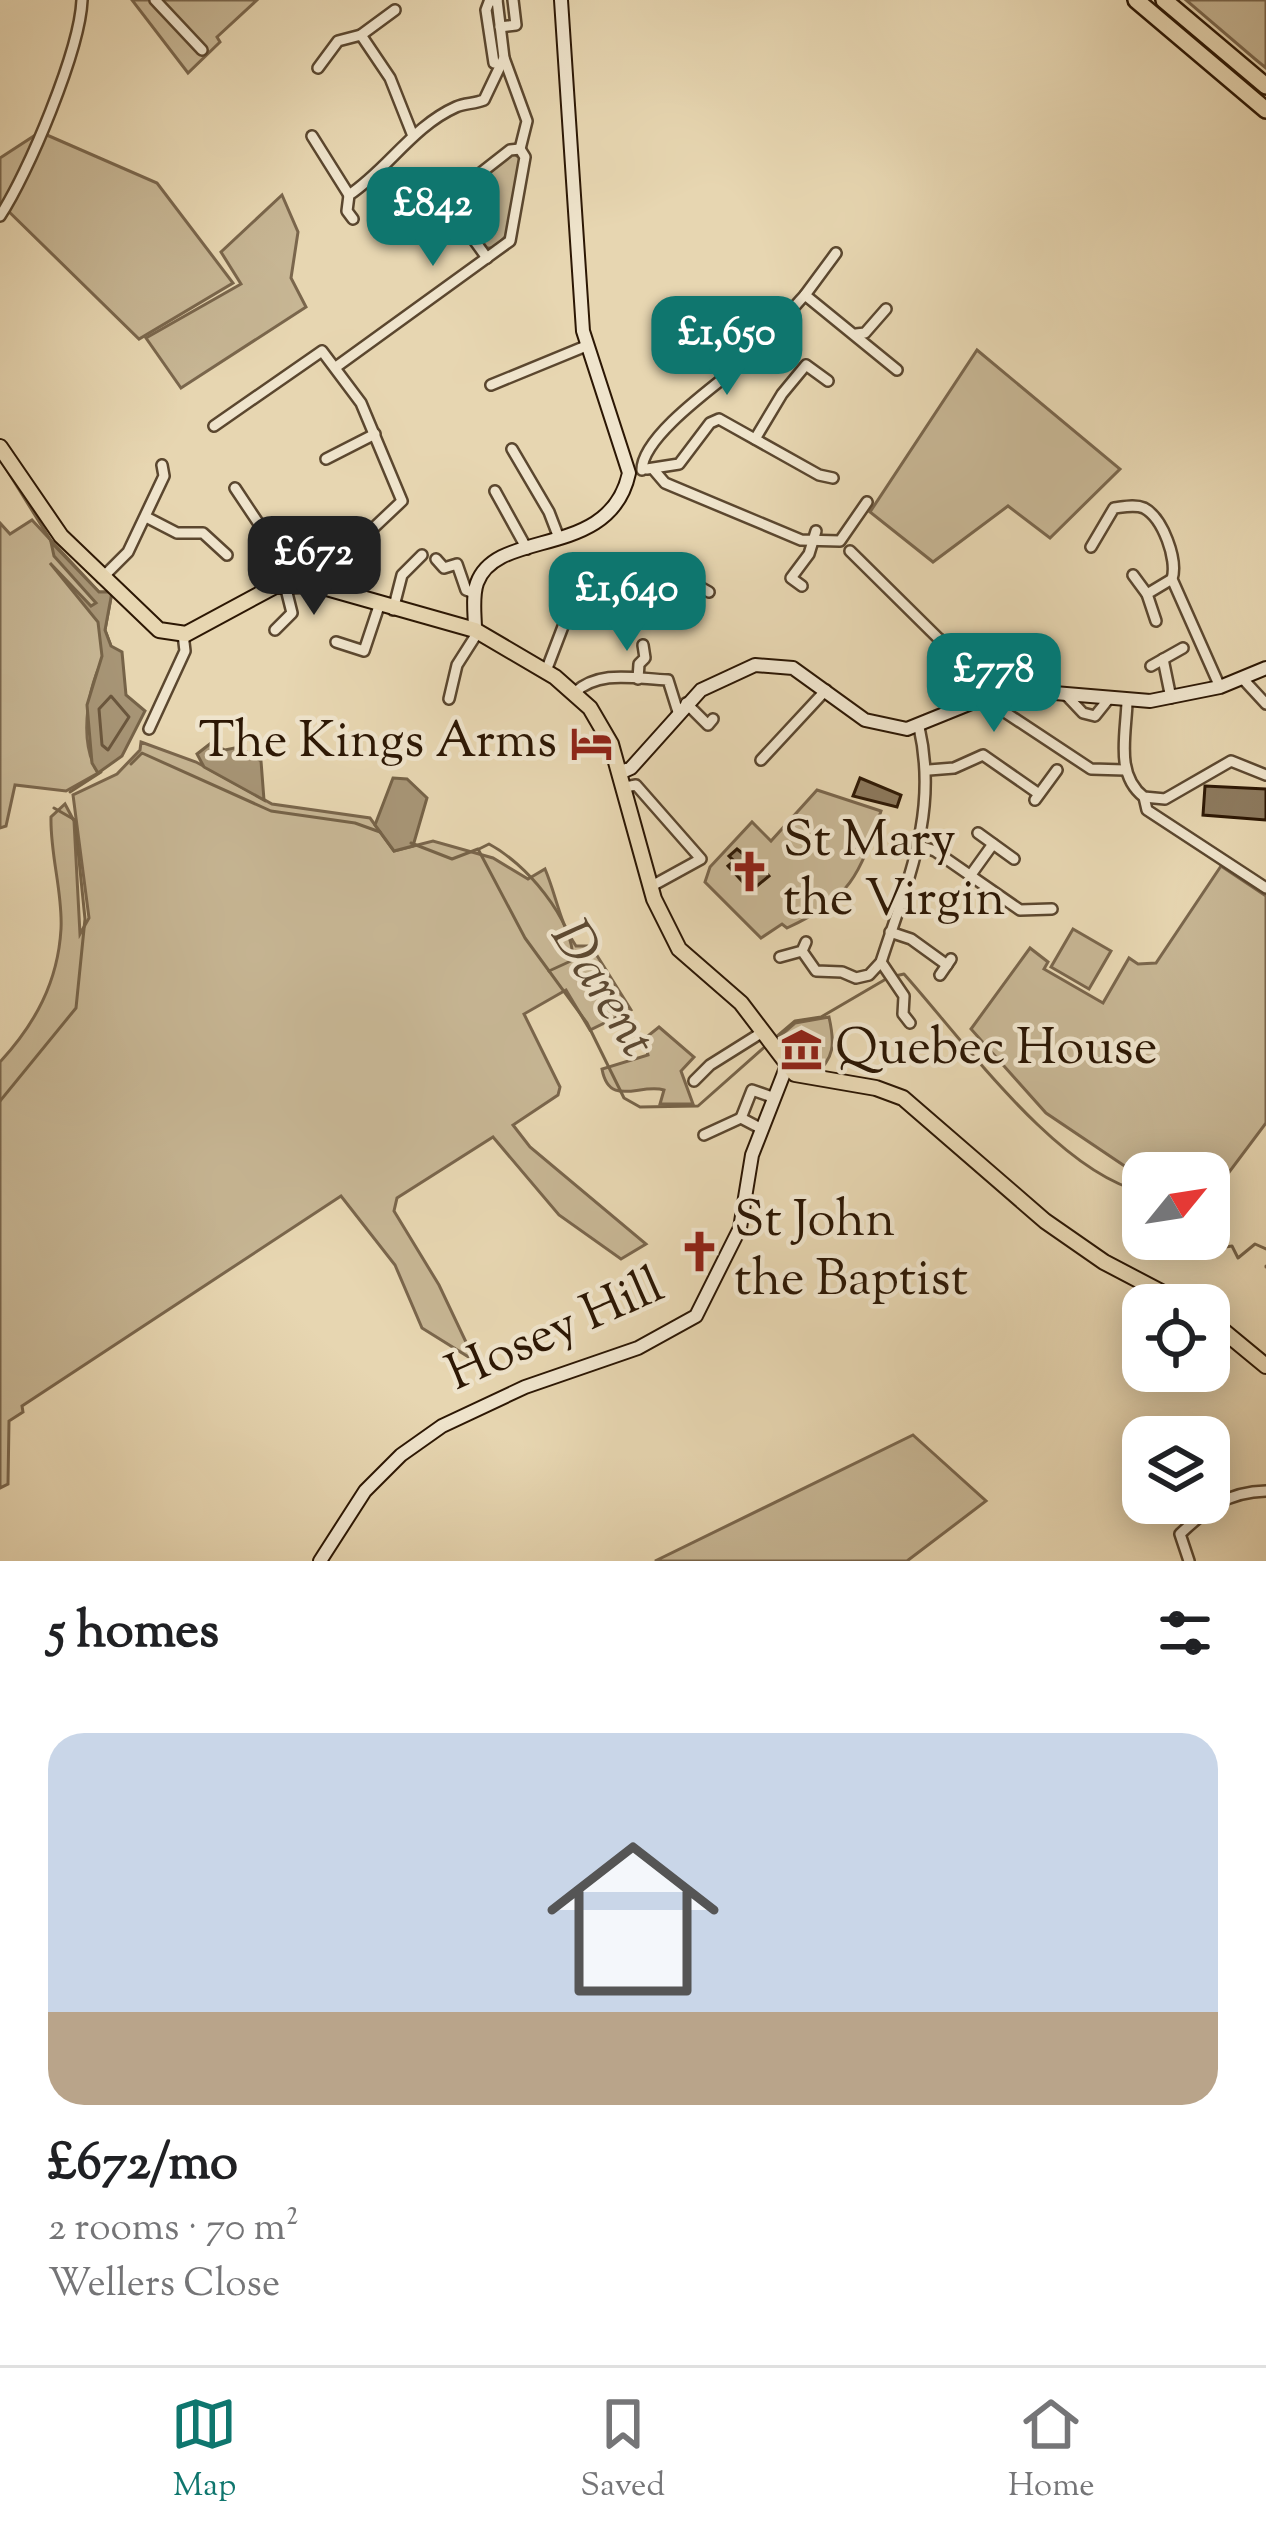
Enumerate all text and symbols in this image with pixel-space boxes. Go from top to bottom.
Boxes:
pin: £842 [362,167,504,269]
text: £842 [394,178,472,234]
pin: £1,650 [629,296,825,398]
text: £1,650 [678,307,776,363]
pin: £672 [243,516,385,618]
text: £672 [275,527,353,583]
pin: £1,640 [529,552,725,654]
text: £1,640 [576,563,678,619]
pin: £778 [923,633,1065,735]
text: £778 [954,644,1034,700]
place label: The Kings Arms [199,707,557,780]
hotel icon: The Kings Arms [568,720,614,766]
place label: St Mary the Virgin [783,806,1006,938]
church icon: St Mary the Virgin [726,848,772,894]
water label: Darent [528,906,674,1074]
place label: Quebec House [835,1014,1157,1087]
museum icon: Quebec House [778,1027,824,1073]
north arrow [1122,1152,1230,1260]
map controls [1122,1152,1230,1524]
place label: St John the Baptist [734,1186,968,1318]
church icon: St John the Baptist [677,1228,723,1274]
street label: Hosey Hill [436,1252,676,1412]
button: locate [1122,1284,1230,1392]
button: layers [1122,1416,1230,1524]
text: 5 homes [48,1597,219,1670]
icon: filters [1152,1600,1218,1666]
icon: home [525,1811,741,2027]
text: £672/mo [48,2129,238,2202]
text: 2 rooms · 70 m² [48,2202,299,2258]
text: Wellers Close [48,2258,280,2314]
tab: Map [171,2391,237,2511]
tab: Saved [580,2391,665,2511]
tab: Home [1008,2391,1095,2511]

